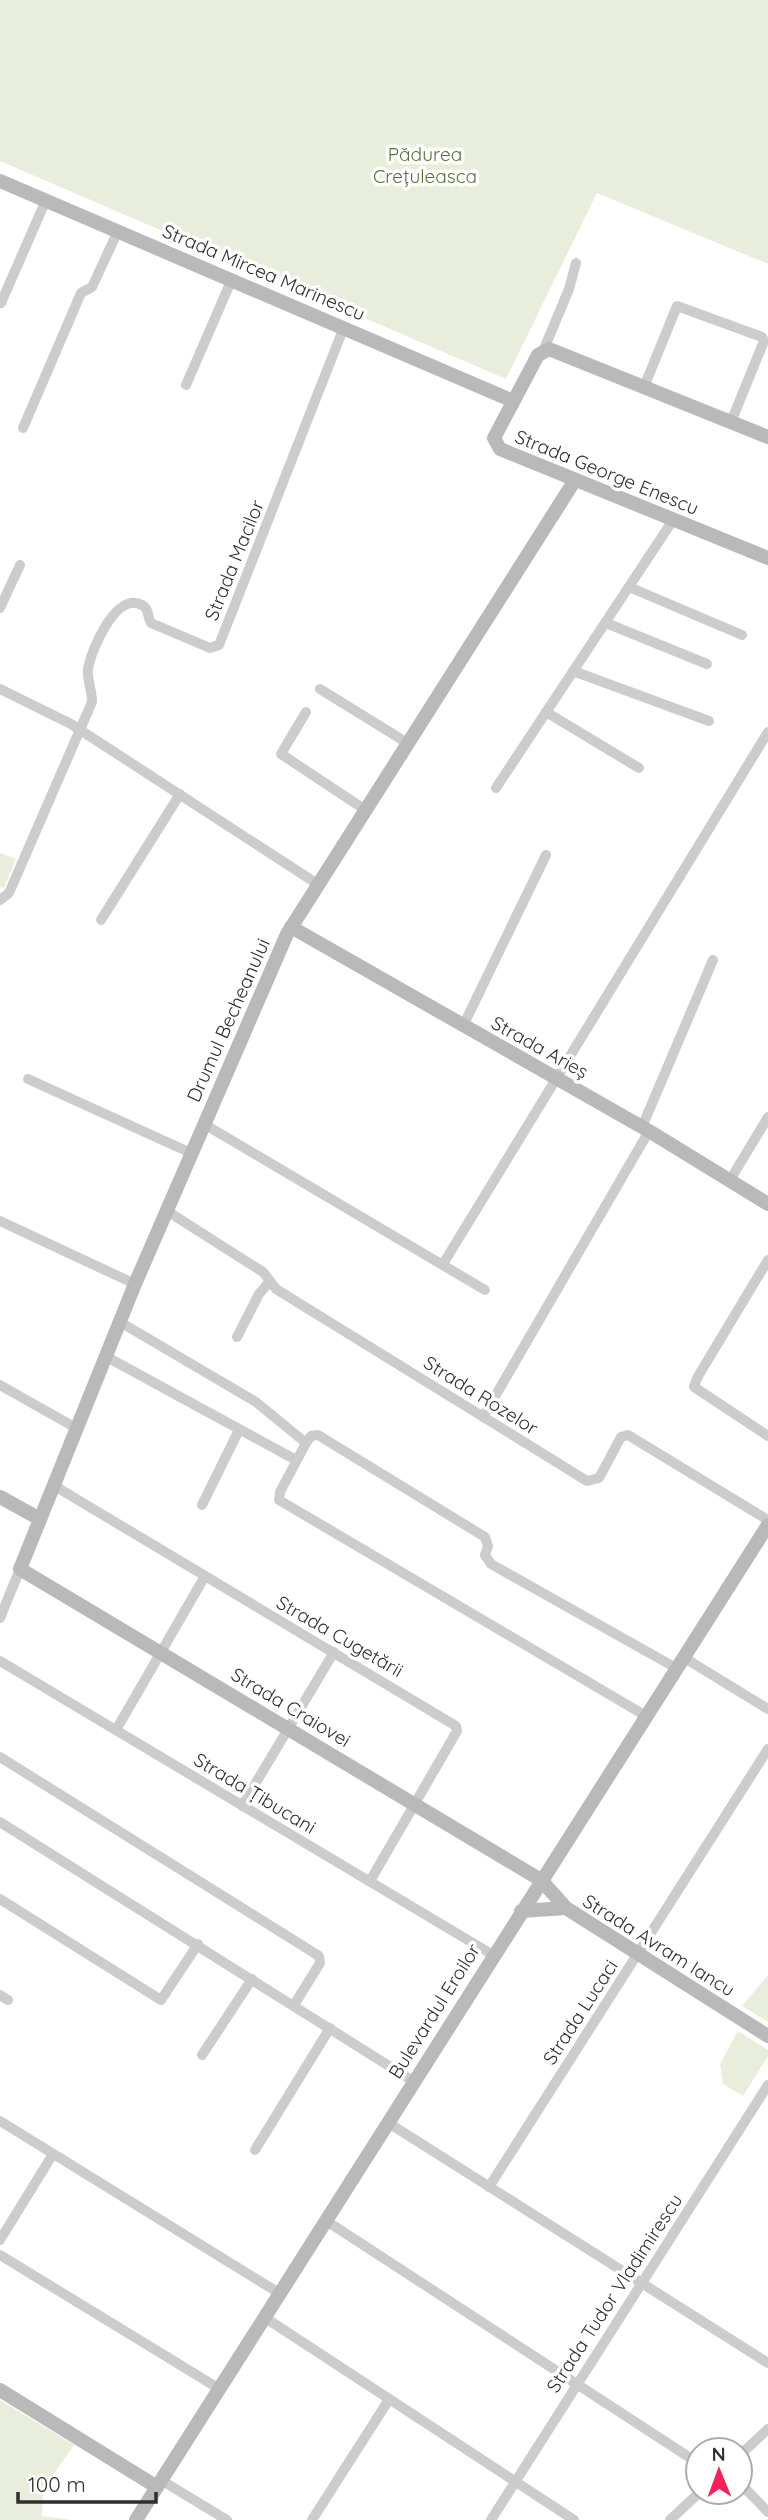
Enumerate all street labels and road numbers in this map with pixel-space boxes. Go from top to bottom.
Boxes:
street label: Strada Mircea Marinescu [159,218,369,326]
street label: Strada George Enescu [512,424,702,520]
street label: Strada Macilor [199,496,269,624]
street label: Drumul Becheanului [181,935,275,1105]
street label: Strada Arieș [487,1011,593,1084]
street label: Strada Rozelor [419,1350,543,1440]
street label: Strada Cugetării [272,1590,408,1682]
street label: Strada Craiovei [227,1662,355,1752]
street label: Strada Țibucani [190,1747,320,1839]
street label: Strada Avram Iancu [579,1889,739,2001]
street label: Bulevardul Eroilor [383,1938,486,2083]
street label: Strada Lucaci [537,1955,623,2069]
street label: Strada Tudor Vladimirescu [541,2189,687,2397]

